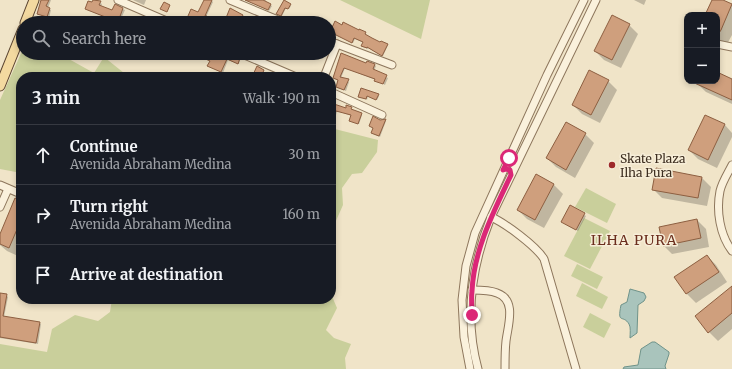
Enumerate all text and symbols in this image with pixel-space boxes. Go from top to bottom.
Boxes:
map controls [684,12,720,84]
button: + [684,12,720,48]
search box [16,16,336,60]
icon: search [30,27,52,49]
text: Search here [62,29,146,48]
button: − [684,48,720,84]
text: 3 min [32,87,80,109]
text: Walk · 190 m [243,90,320,107]
text: Continue [70,137,138,156]
icon: ahead [32,144,54,166]
text: 30 m [288,146,320,163]
route start [500,149,518,167]
place label: Skate Plaza Ilha Pura [620,151,686,180]
text: Avenida Abraham Medina [70,156,232,173]
marker: Skate Plaza Ilha Pura [607,160,617,170]
text: Turn right [70,197,148,216]
icon: right [32,204,54,226]
text: 160 m [282,206,320,223]
text: Avenida Abraham Medina [70,216,232,233]
district label: ILHA PURA [591,231,677,249]
icon: arrive [32,264,54,286]
text: Arrive at destination [70,265,223,284]
route end [463,306,481,324]

